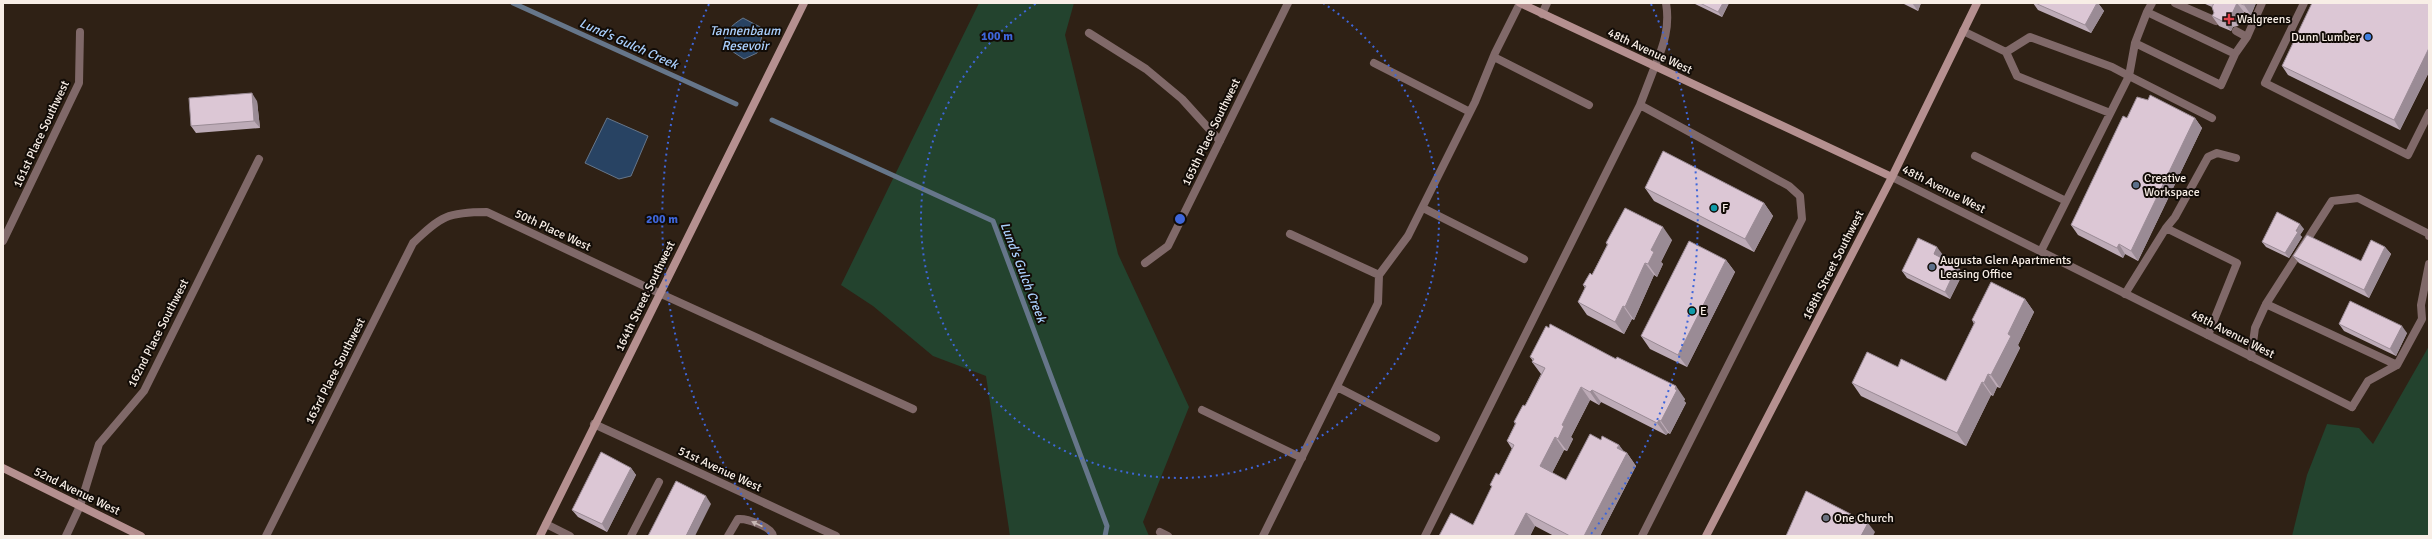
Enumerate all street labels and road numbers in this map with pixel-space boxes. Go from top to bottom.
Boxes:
street label: 48th Avenue West [1605,25,1695,78]
street label: 165th Place Southwest [1179,76,1244,188]
street label: 161st Place Southwest [10,78,73,190]
street label: 48th Avenue West [1900,162,1988,217]
street label: 50th Place West [512,206,593,255]
street label: 168th Street Southwest [1799,208,1868,322]
street label: 164th Street Southwest [612,239,679,354]
street label: 162nd Place Southwest [125,277,192,390]
street label: 48th Avenue West [2189,307,2277,362]
street label: 163rd Place Southwest [302,316,369,427]
street label: 51st Avenue West [676,444,764,495]
street label: 52nd Avenue West [31,464,122,519]

